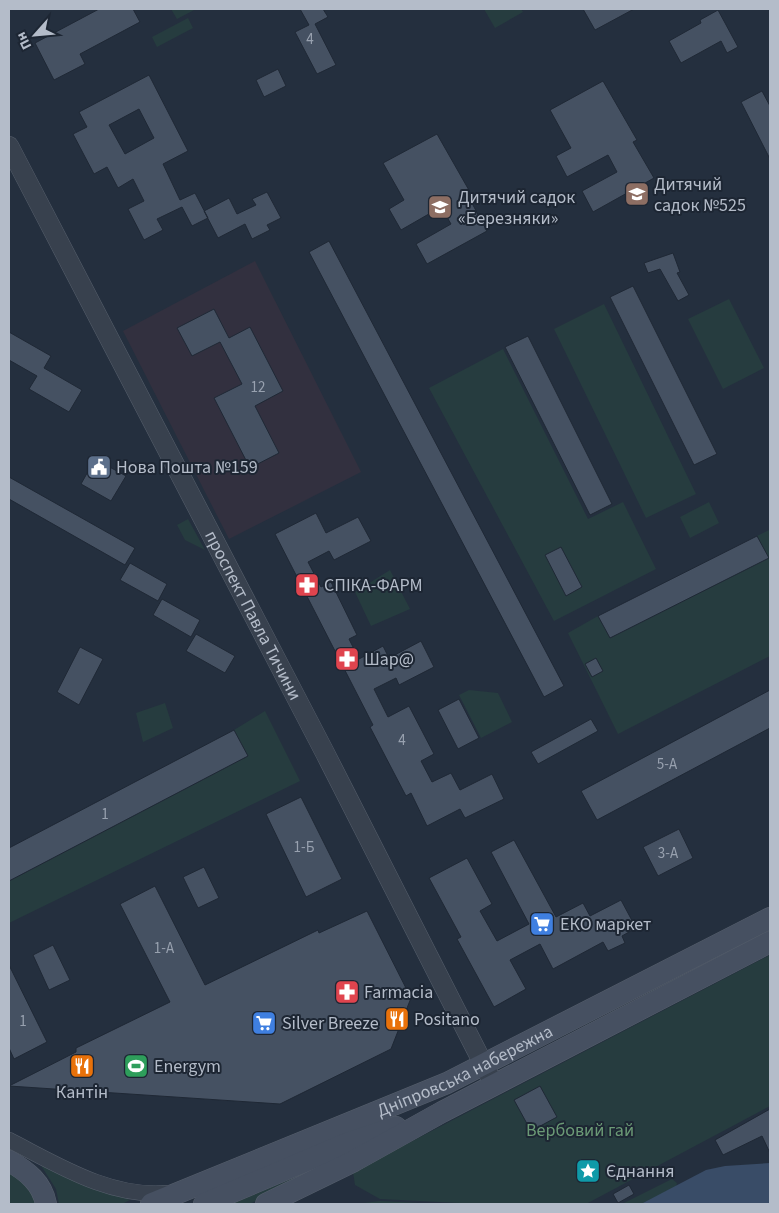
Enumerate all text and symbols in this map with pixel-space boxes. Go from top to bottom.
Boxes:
north arrow [10,10,60,60]
text: Пн [11,28,37,53]
house number: 4 [306,29,314,50]
place label: Дитячий садок №525 [654,172,746,218]
school or university icon: Дитячий садок №525 [624,181,650,207]
place label: Дитячий садок «Березняки» [458,185,575,231]
school or university icon: Дитячий садок «Березняки» [427,194,453,220]
house number: 12 [251,377,265,398]
public building icon: Нова Пошта №159 [86,454,112,480]
place label: Нова Пошта №159 [116,455,258,480]
street label: проспект Павла Тичини [199,526,308,704]
pharmacy icon: СПІКА-ФАРМ [294,572,320,598]
place label: СПІКА-ФАРМ [324,573,423,598]
pharmacy icon: Шар@ [334,646,360,672]
place label: Шар@ [364,647,414,672]
house number: 4 [398,730,406,751]
house number: 5-А [657,754,678,775]
house number: 1 [101,804,109,825]
house number: 1-Б [294,837,315,858]
house number: 3-А [658,843,679,864]
supermarket icon: ЕКО маркет [529,911,555,937]
place label: ЕКО маркет [560,912,651,937]
house number: 1-А [154,938,175,959]
pharmacy icon: Farmacia [334,979,360,1005]
place label: Farmacia [364,980,433,1005]
restaurant icon: Positano [384,1006,410,1032]
place label: Positano [414,1007,480,1032]
supermarket icon: Silver Breeze [251,1010,277,1036]
house number: 1 [19,1011,27,1032]
place label: Silver Breeze [282,1011,379,1036]
street label: Дніпровська набережна [373,1019,557,1123]
restaurant icon: Кантін [69,1053,95,1079]
sports icon: Energym [123,1053,149,1079]
place label: Energym [154,1054,221,1079]
place label: Кантін [56,1080,108,1105]
park label: Вербовий гай [526,1118,634,1143]
place icon: Єднання [575,1158,601,1184]
place label: Єднання [606,1159,675,1184]

